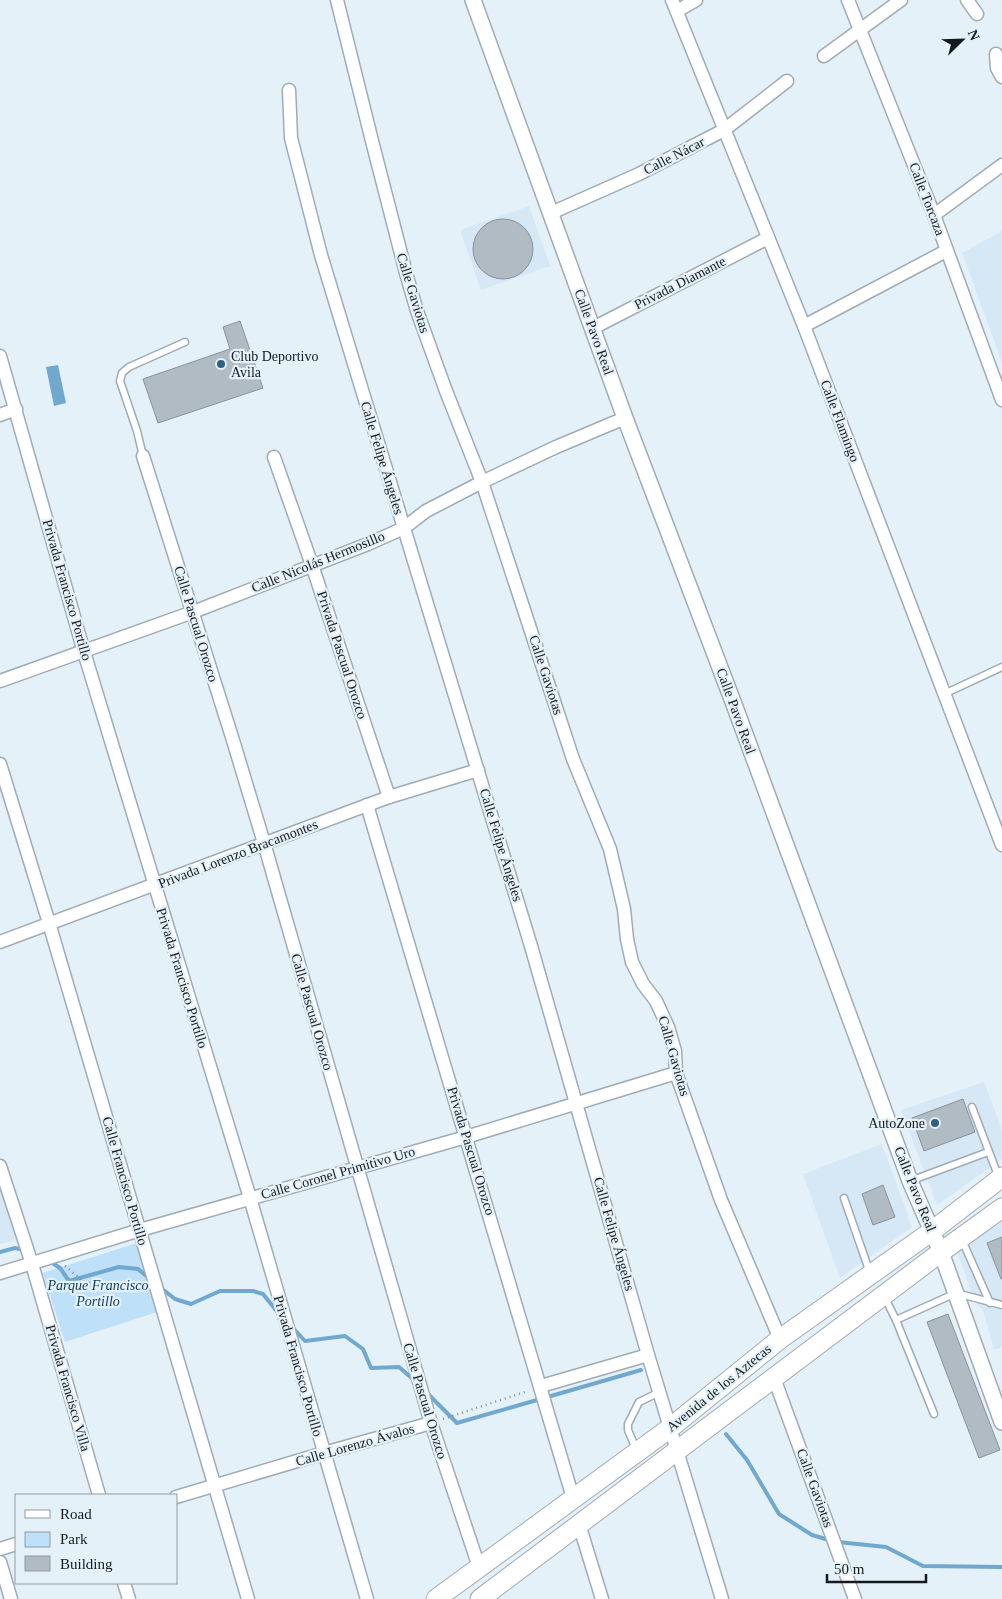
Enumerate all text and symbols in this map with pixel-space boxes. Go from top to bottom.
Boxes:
north arrow [937,15,987,65]
text: N [965,28,982,43]
street label: Calle Nácar [641,134,707,178]
street label: Calle Torcaza [906,160,948,238]
street label: Calle Gaviotas [394,251,432,335]
street label: Privada Diamante [632,253,728,313]
street label: Calle Pavo Real [572,287,617,377]
place label: Club Deportivo Avila [231,349,319,380]
marker: Club Deportivo Avila [215,358,227,370]
street label: Calle Flamingo [817,378,863,464]
street label: Calle Felipe Ángeles [358,399,407,516]
street label: Privada Francisco Portillo [40,518,94,662]
street label: Calle Nicolás Hermosillo [249,528,387,596]
street label: Calle Pascual Orozco [171,564,221,684]
street label: Privada Pascual Orozco [314,589,370,721]
street label: Calle Gaviotas [526,633,566,717]
street label: Calle Pavo Real [714,666,759,756]
street label: Calle Felipe Ángeles [477,786,526,903]
street label: Privada Lorenzo Bracamontes [156,817,320,891]
street label: Privada Francisco Portillo [153,906,211,1050]
street label: Calle Pascual Orozco [288,952,336,1072]
street label: Calle Gaviotas [655,1014,693,1098]
street label: Privada Pascual Orozco [444,1085,498,1217]
street label: Calle Francisco Portillo [99,1115,151,1247]
place label: AutoZone [868,1116,925,1131]
marker: AutoZone [929,1117,941,1129]
street label: Calle Coronel Primitivo Uro [259,1144,417,1202]
street label: Calle Pavo Real [891,1144,939,1234]
street label: Calle Felipe Ángeles [591,1175,638,1293]
park label: Parque Francisco Portillo [47,1278,148,1309]
street label: Privada Francisco Portillo [271,1294,325,1438]
street label: Privada Francisco Villa [43,1323,93,1454]
street label: Calle Pascual Orozco [400,1341,450,1461]
street label: Avenida de los Aztecas [664,1341,774,1435]
street label: Calle Lorenzo Ávalos [294,1420,416,1469]
street label: Calle Gaviotas [794,1447,836,1529]
legend [15,1494,178,1584]
text: Road [60,1506,92,1522]
text: Park [60,1531,88,1547]
scale bar [827,1552,926,1584]
text: Building [60,1556,113,1572]
text: 50 m [834,1561,865,1577]

